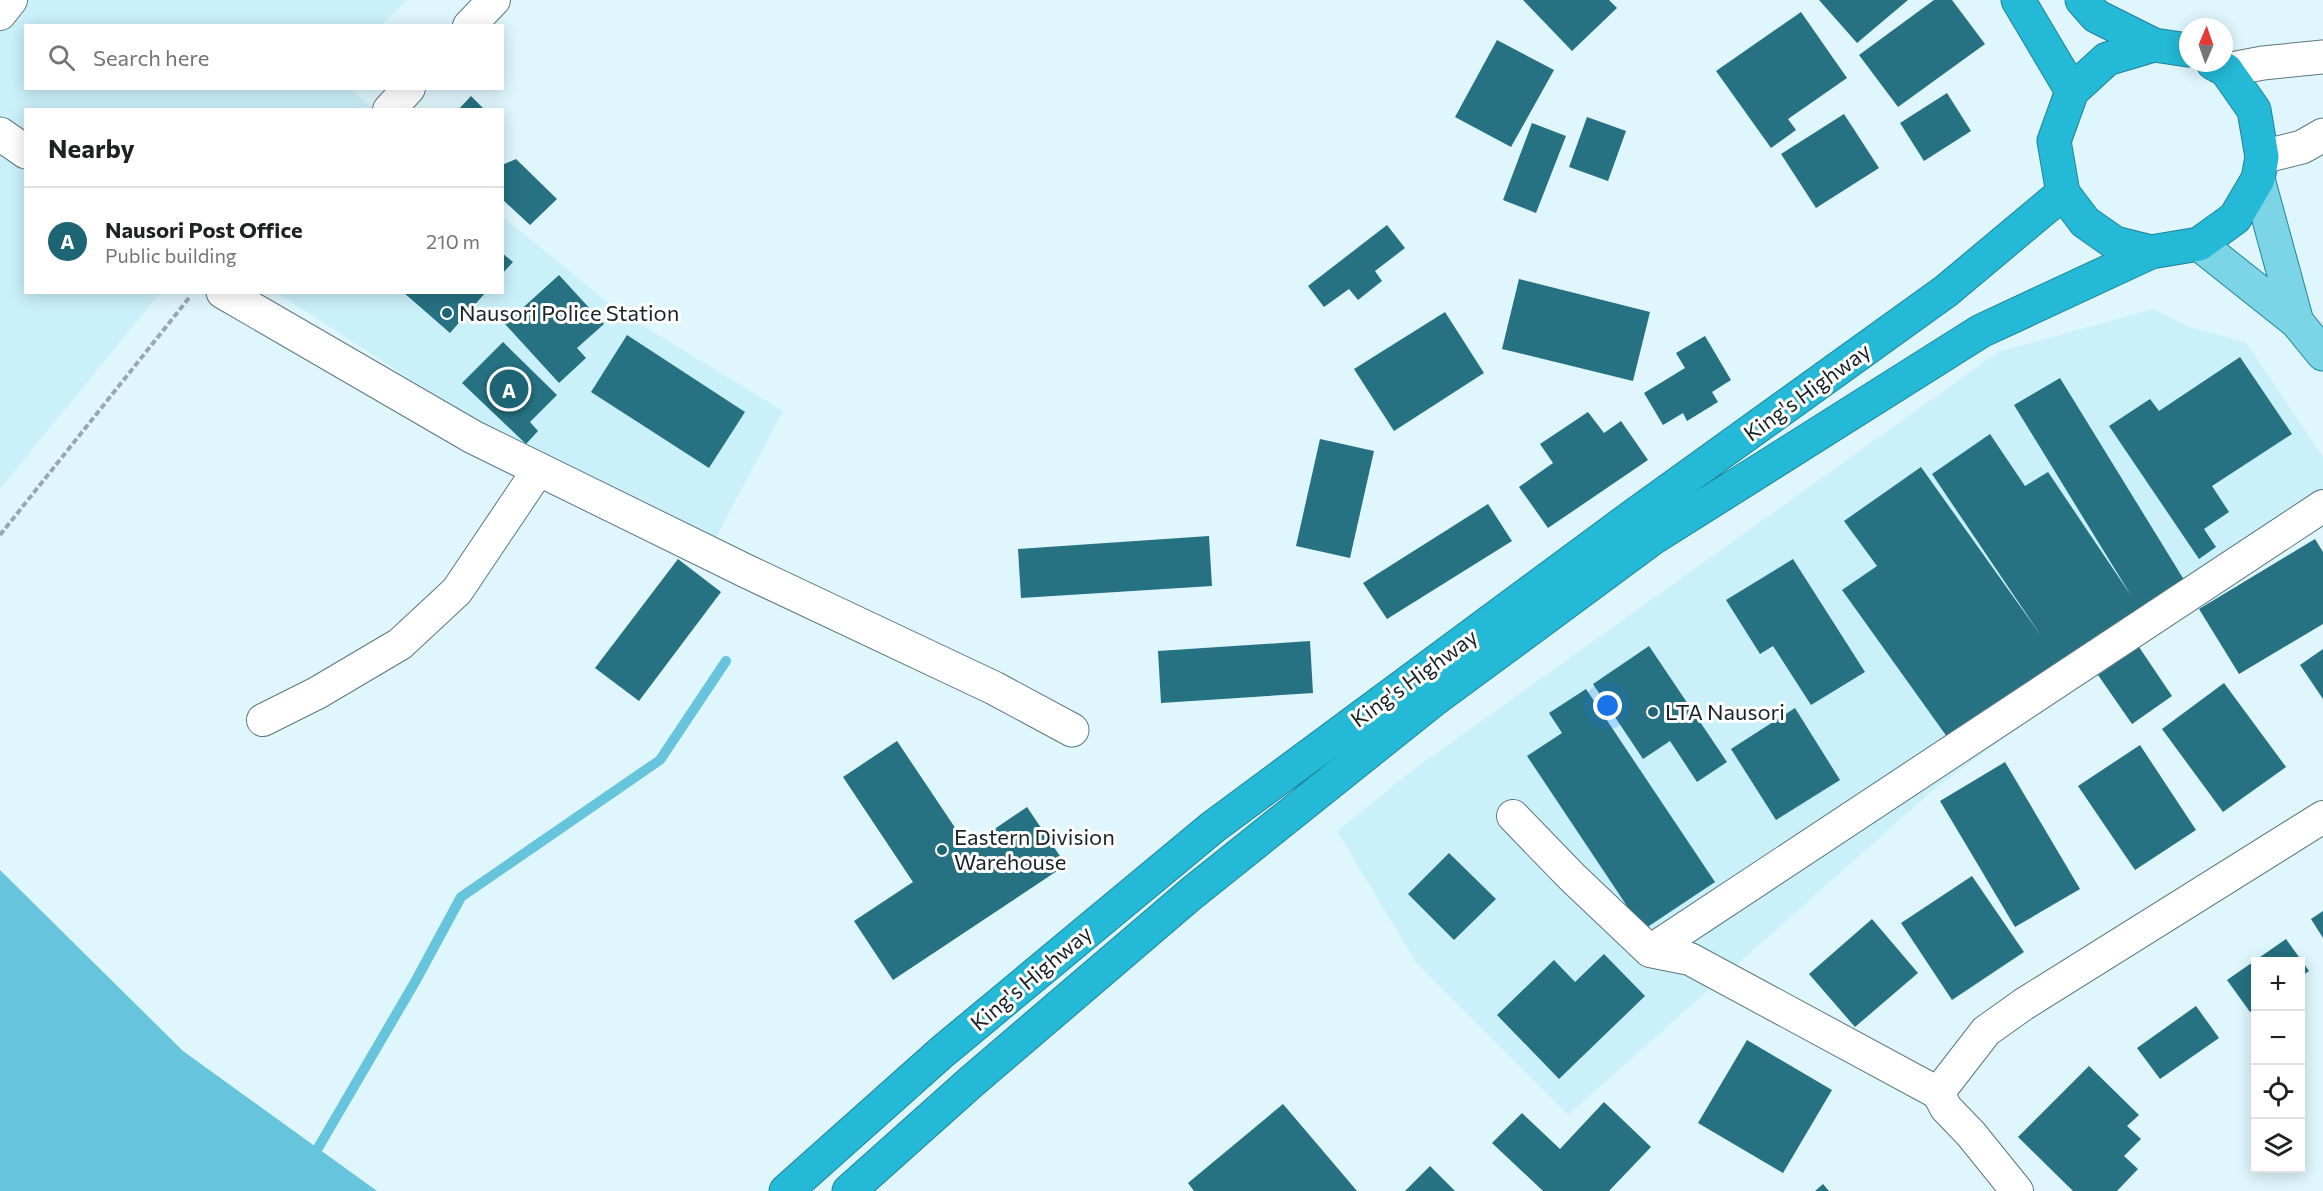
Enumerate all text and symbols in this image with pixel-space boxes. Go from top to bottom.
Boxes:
north arrow [2179,18,2233,72]
search box [24,24,504,90]
icon: search [45,41,78,74]
text: Search here [93,44,209,71]
text: Nearby [48,132,135,163]
text: Nausori Post Office [105,216,303,243]
text: A [60,229,75,253]
text: 210 m [426,229,480,253]
text: Public building [105,243,237,267]
place label: Nausori Police Station [459,299,679,326]
marker: Nausori Police Station [440,306,454,320]
street label: King's Highway [1738,337,1875,447]
pin: A [490,366,528,412]
street label: King's Highway [1345,623,1482,733]
your location [1593,691,1622,720]
place label: LTA Nausori [1665,698,1785,725]
marker: LTA Nausori [1646,705,1660,719]
place label: Eastern Division Warehouse [954,823,1115,875]
marker: Eastern Division Warehouse [935,843,949,857]
street label: King's Highway [965,919,1097,1036]
map controls [2251,957,2305,1173]
button: + [2251,957,2305,1011]
button: − [2251,1011,2305,1065]
button: locate [2251,1065,2305,1119]
button: layers [2251,1119,2305,1173]

